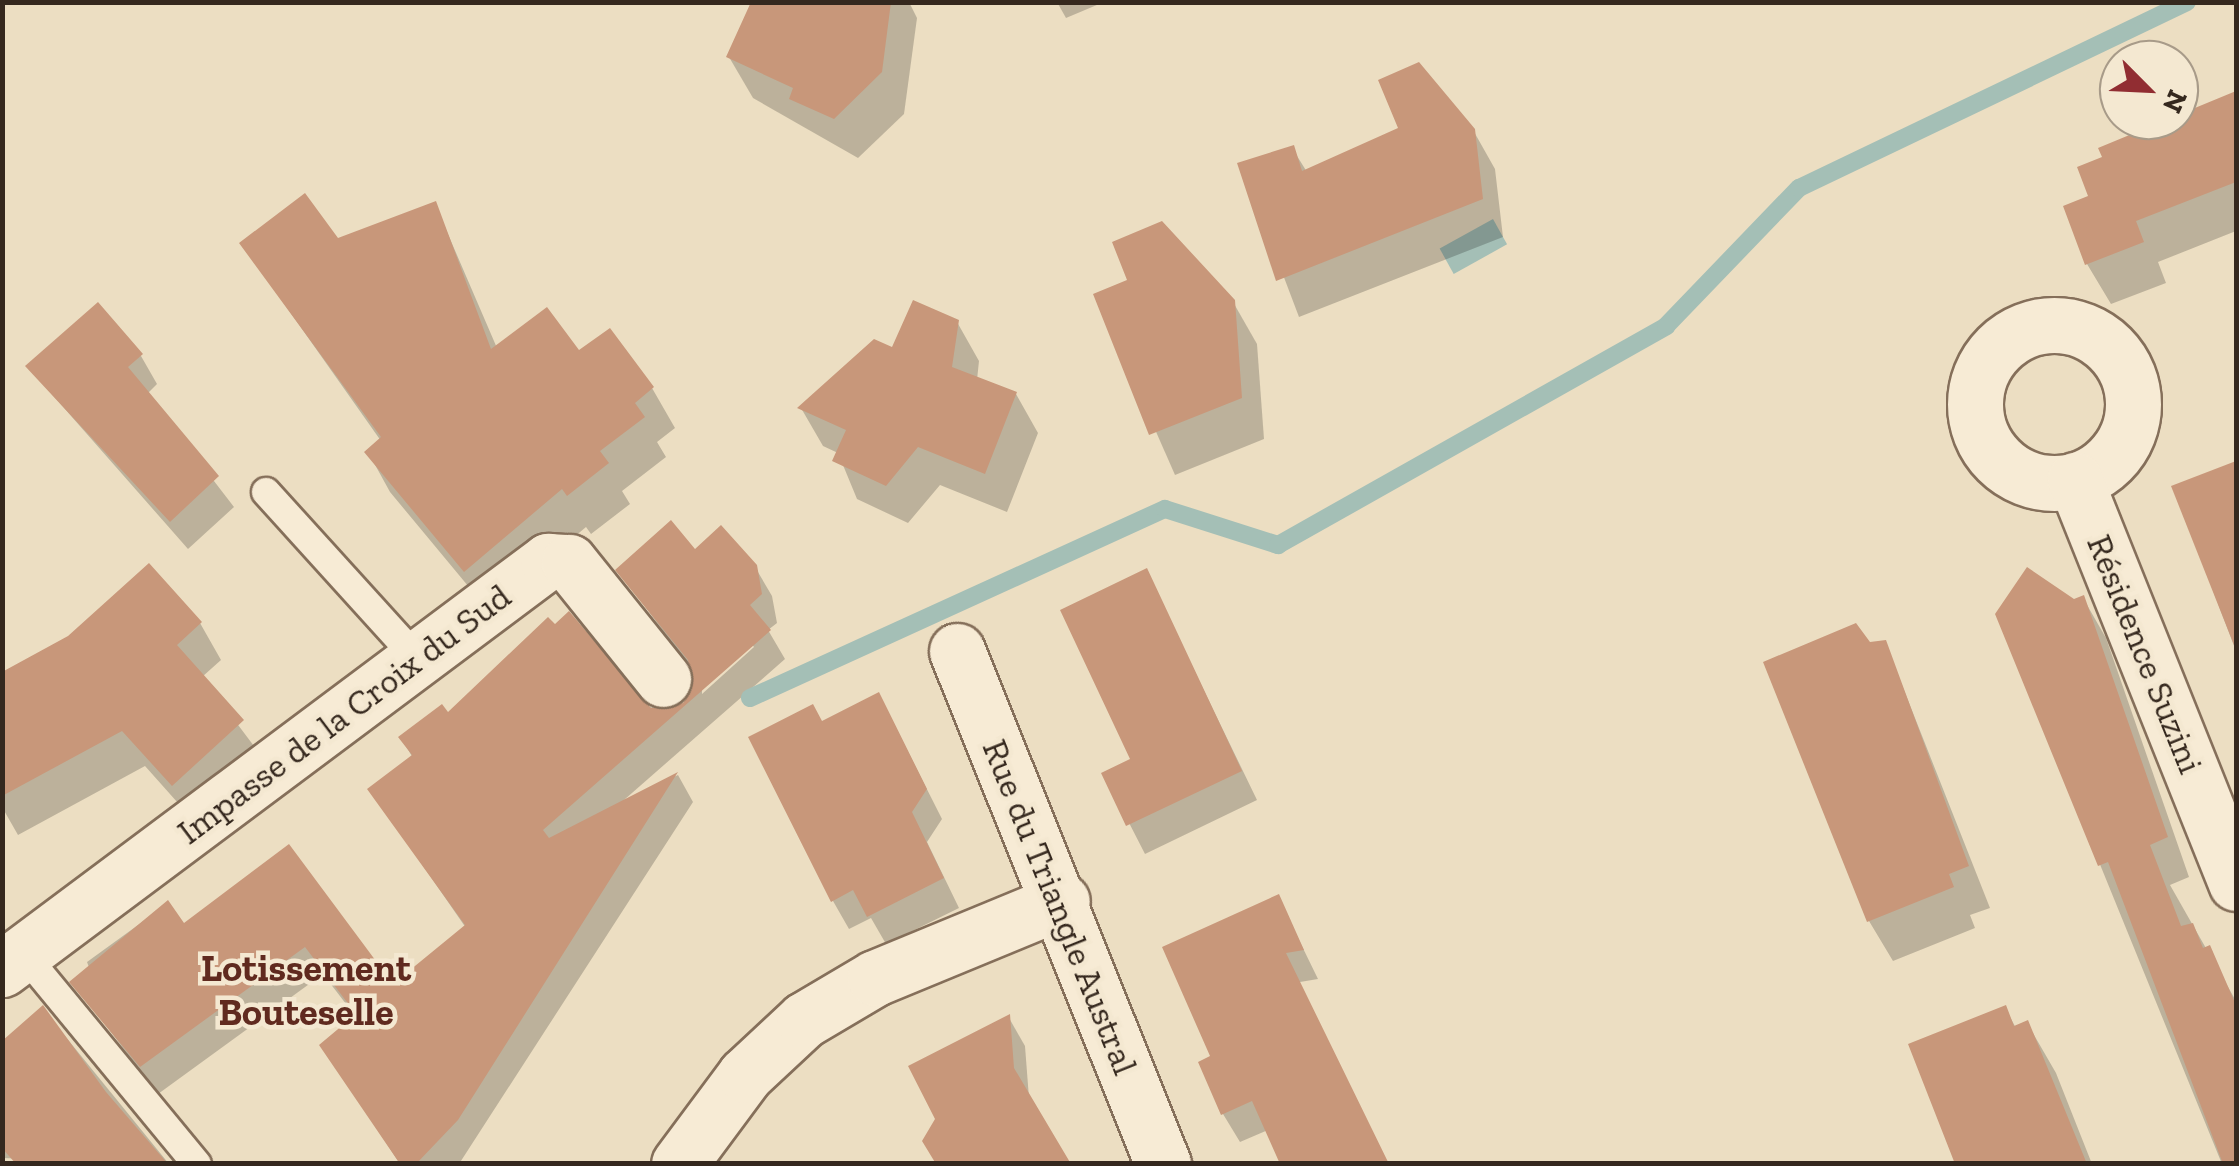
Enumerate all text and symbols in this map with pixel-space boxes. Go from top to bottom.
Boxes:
north arrow [2099,40,2199,140]
text: N [2156,85,2194,118]
street label: Résidence Suzini [2078,529,2212,779]
street label: Impasse de la Croix du Sud [169,575,519,853]
street label: Rue du Triangle Austral [973,733,1147,1081]
district label: Lotissement Bouteselle [201,946,411,1036]

